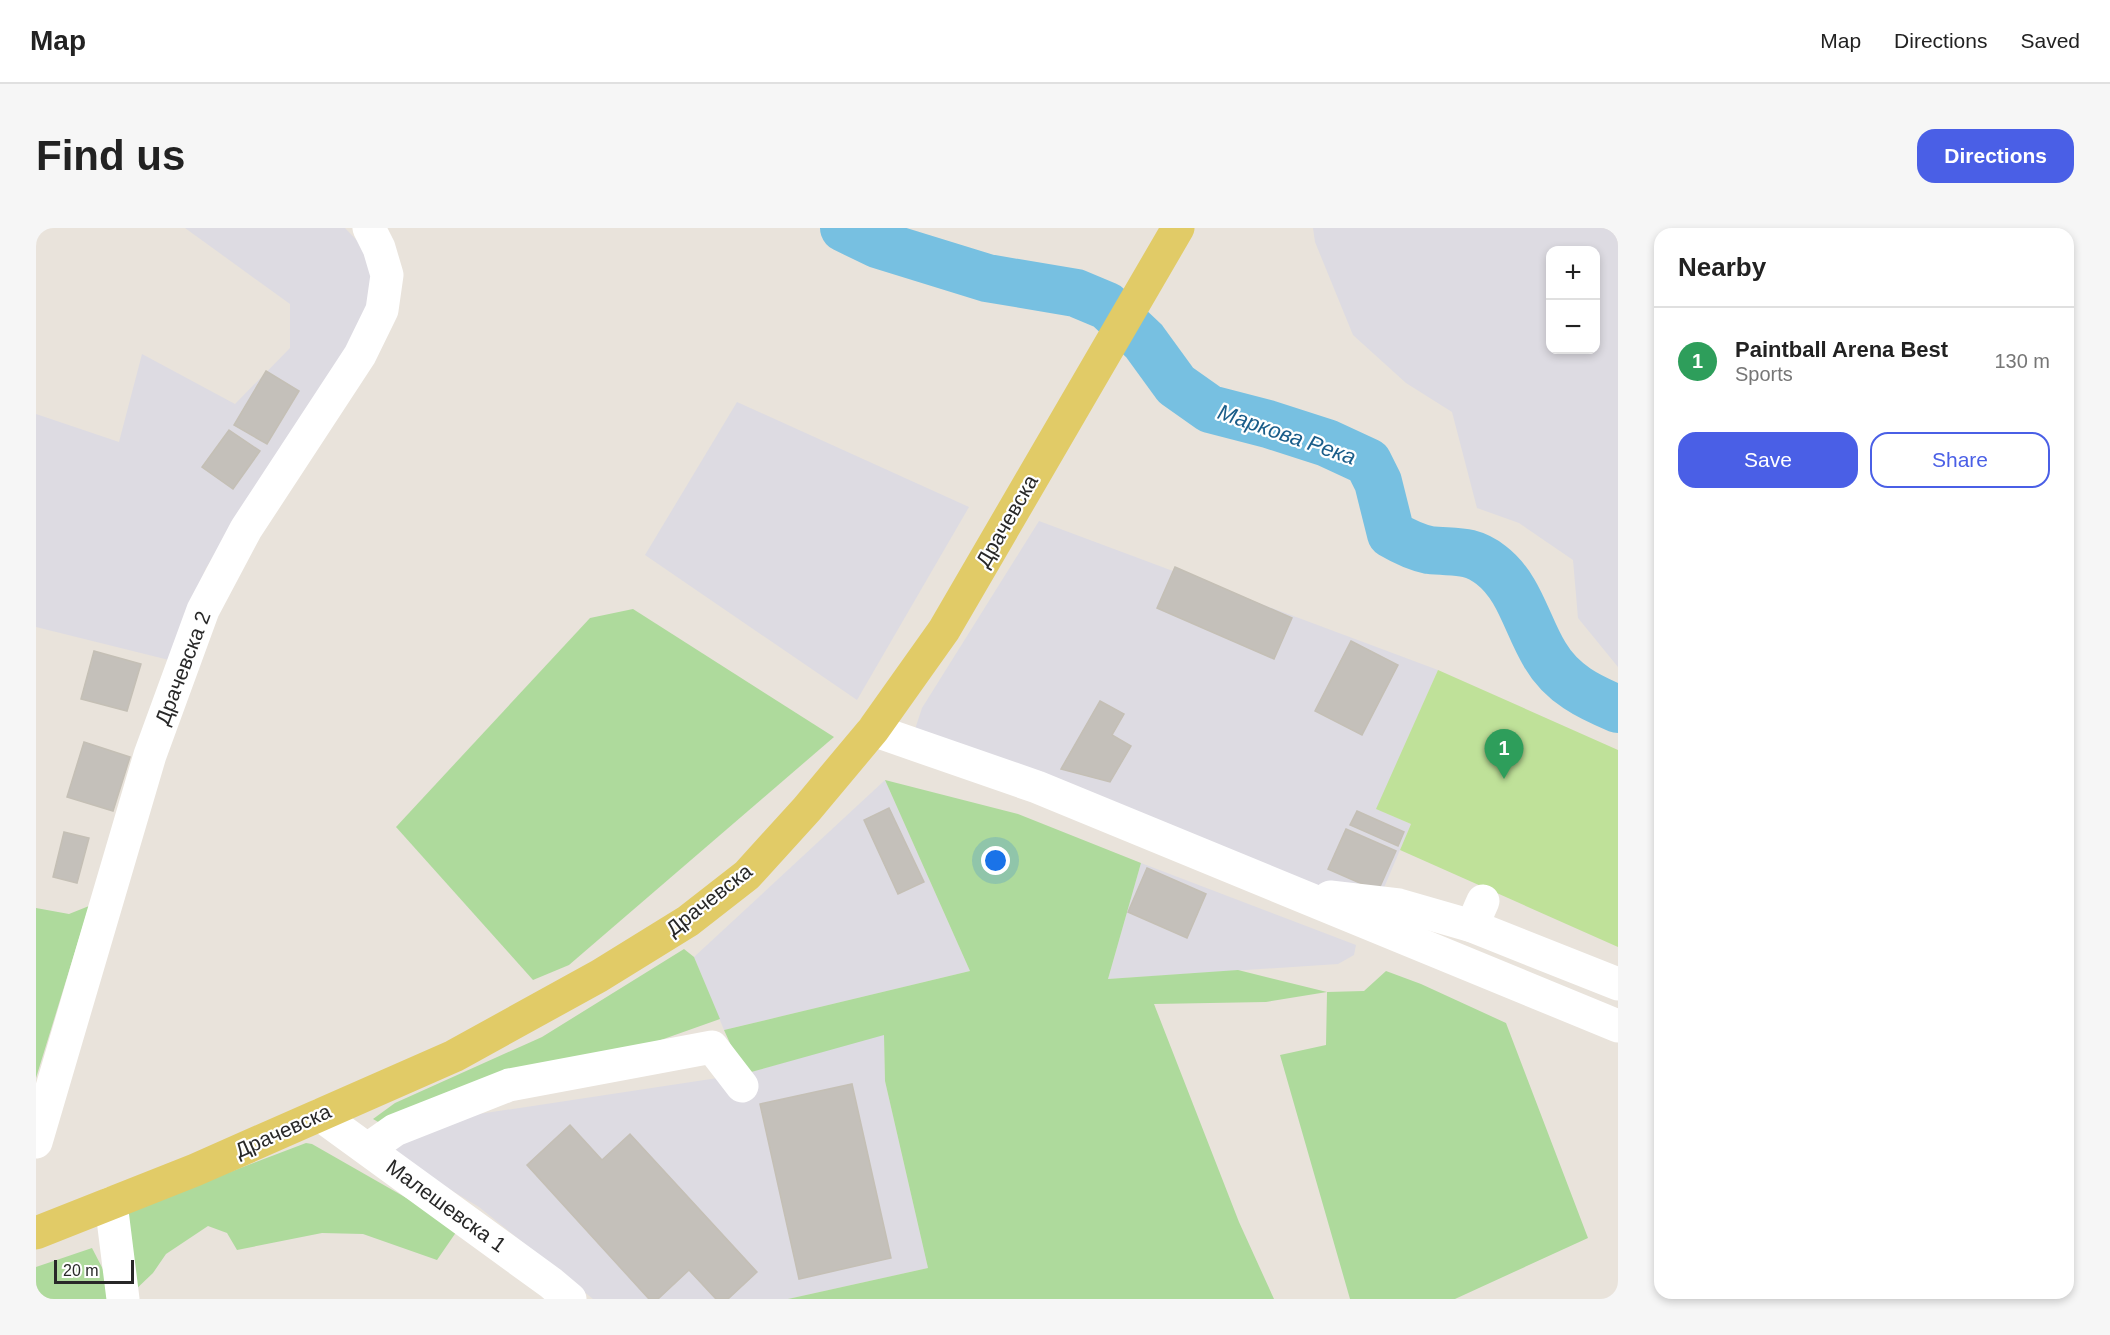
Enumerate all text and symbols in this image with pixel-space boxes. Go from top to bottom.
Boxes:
text: Map [30,25,86,56]
text: Map [1820,29,1861,52]
text: Directions [1894,29,1987,52]
text: Saved [2020,29,2080,52]
button: Directions [1917,129,2074,183]
text: Find us [36,132,185,179]
map controls [1546,246,1600,354]
button: + [1546,246,1600,300]
text: Nearby [1678,252,1766,282]
button: − [1546,300,1600,354]
text: Paintball Arena Best [1735,337,1948,362]
text: 1 [1692,350,1703,372]
text: 130 m [1994,350,2050,372]
text: Sports [1735,363,1793,385]
water label: Маркова Река [1215,399,1359,470]
button: Save [1678,432,1858,488]
button: Share [1870,432,2050,488]
street label: Драчевска [971,470,1042,571]
street label: Драчевска 2 [150,608,215,728]
pin: 1 [1484,730,1524,779]
your location [981,846,1010,875]
street label: Драчевска [661,859,756,940]
street label: Драчевска [231,1099,335,1162]
street label: Малешевска 1 [382,1155,511,1257]
scale bar [54,1257,134,1284]
text: 20 m [63,1262,99,1279]

